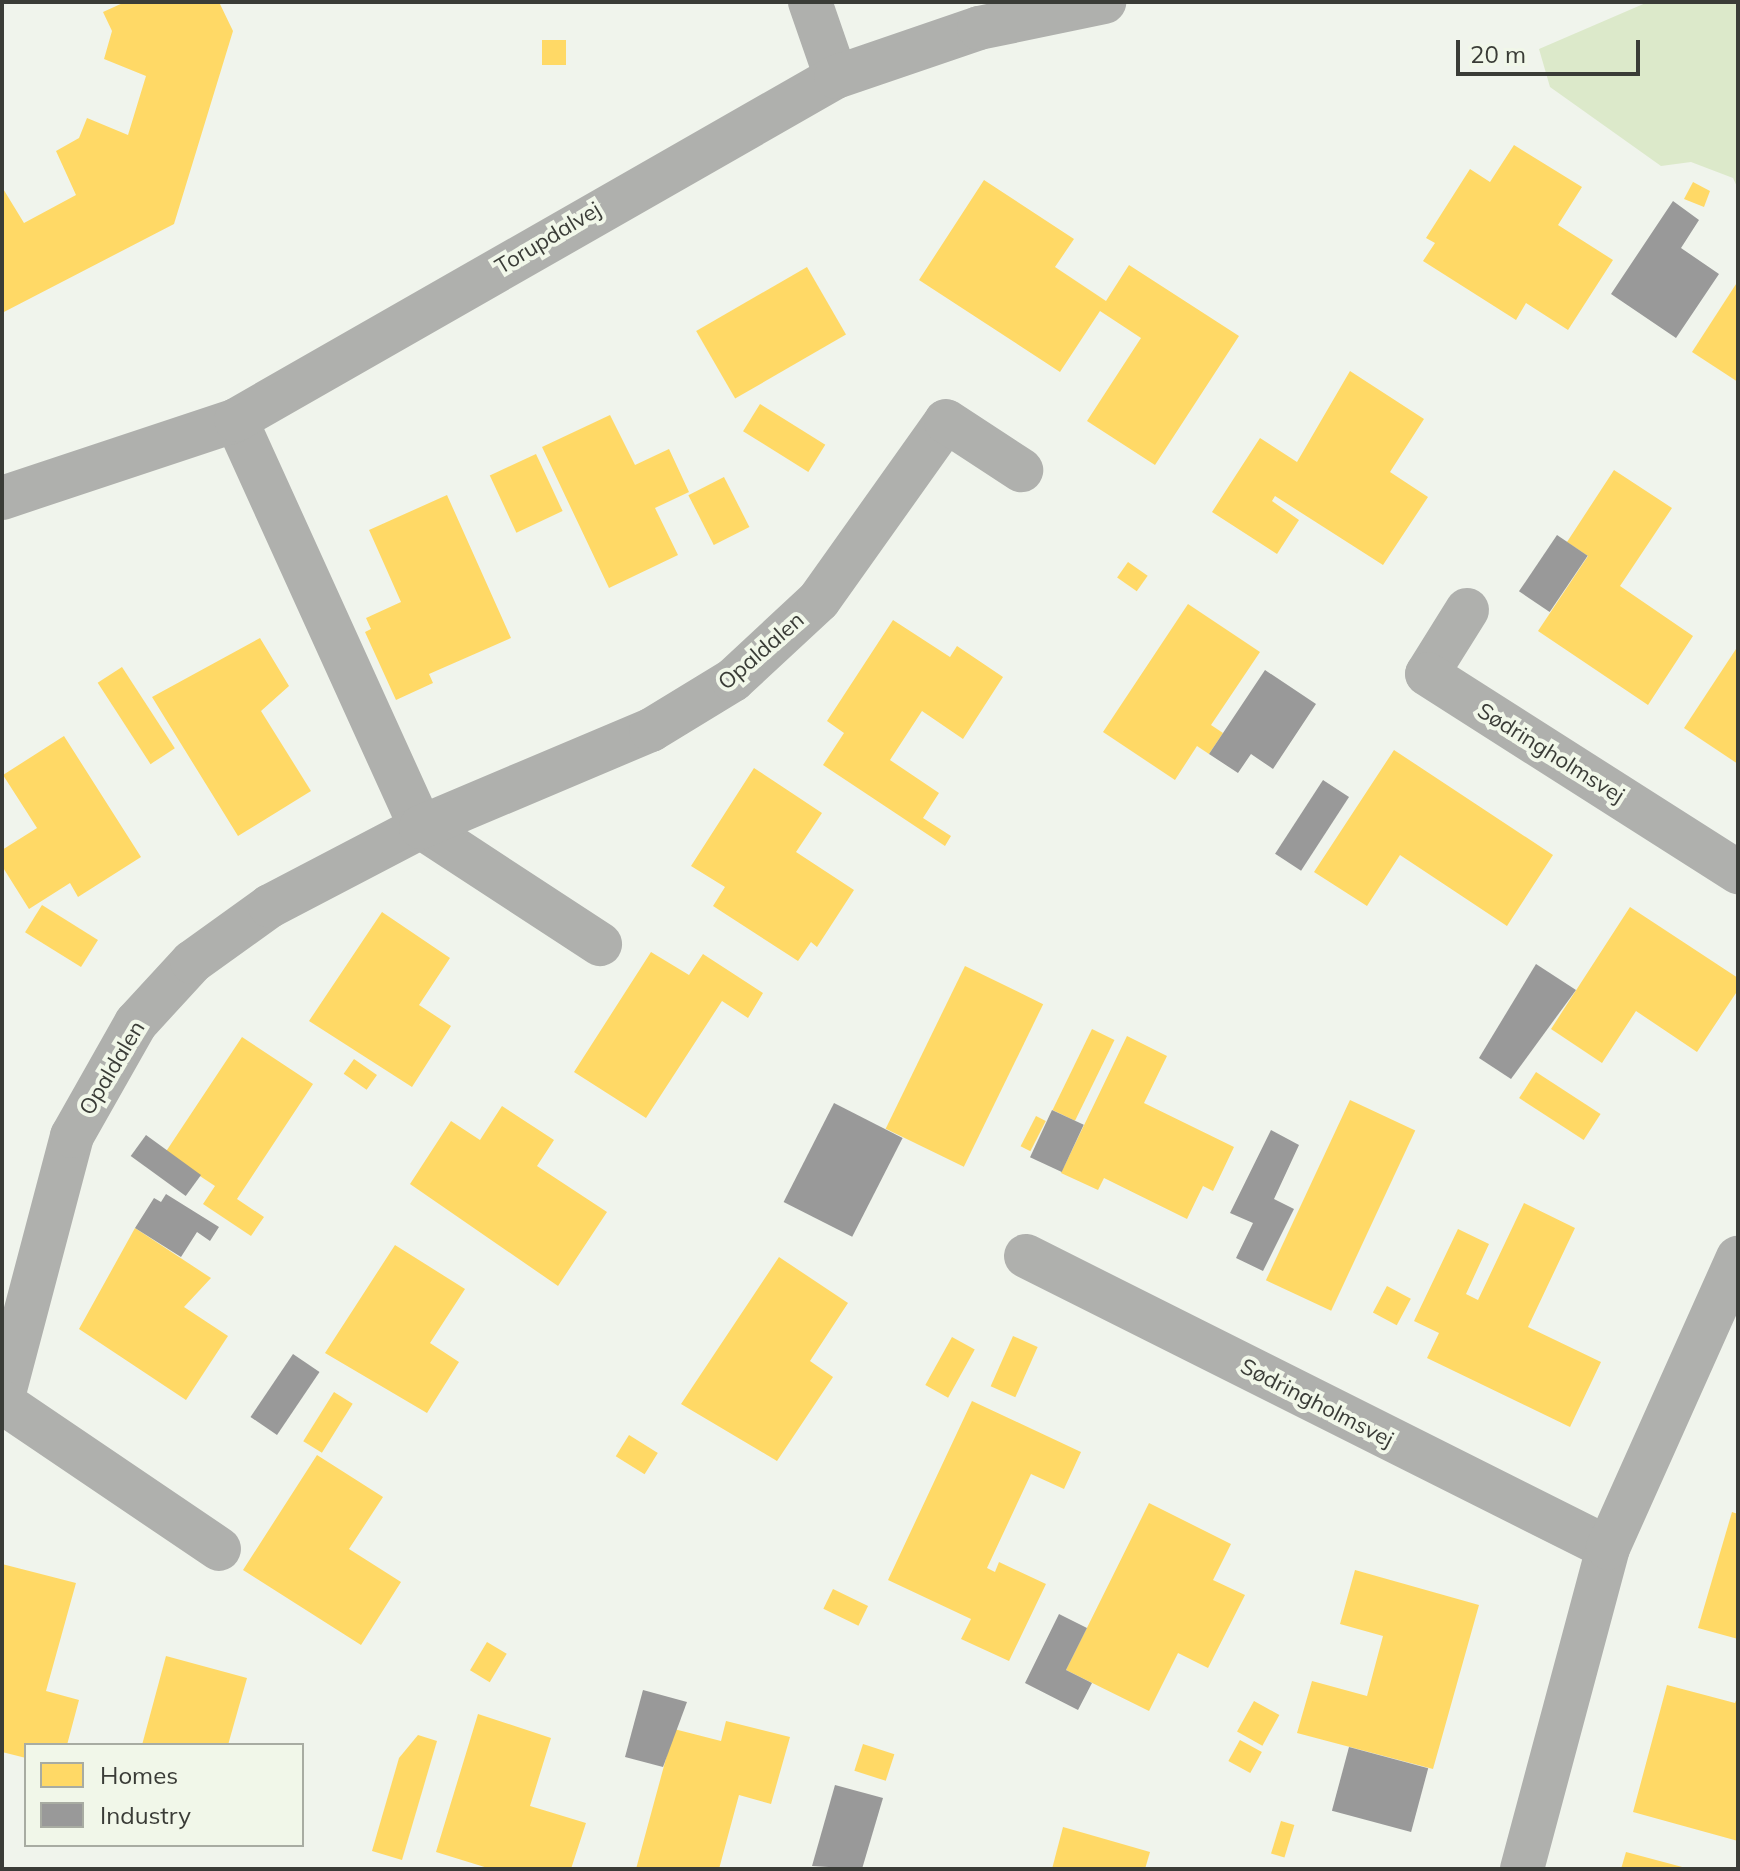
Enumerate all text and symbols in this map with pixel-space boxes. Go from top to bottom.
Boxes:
scale bar [1460,24,1644,74]
text: 20 m [1470,39,1526,69]
street label: Torupdalvej [490,196,606,280]
street label: Opaldalen [713,607,809,695]
street label: Sødringholmsvej [1473,697,1629,809]
street label: Opaldalen [74,1016,150,1120]
street label: Sødringholmsvej [1236,1353,1398,1453]
legend [24,1743,304,1847]
text: Homes [100,1760,178,1790]
text: Industry [100,1800,191,1830]

